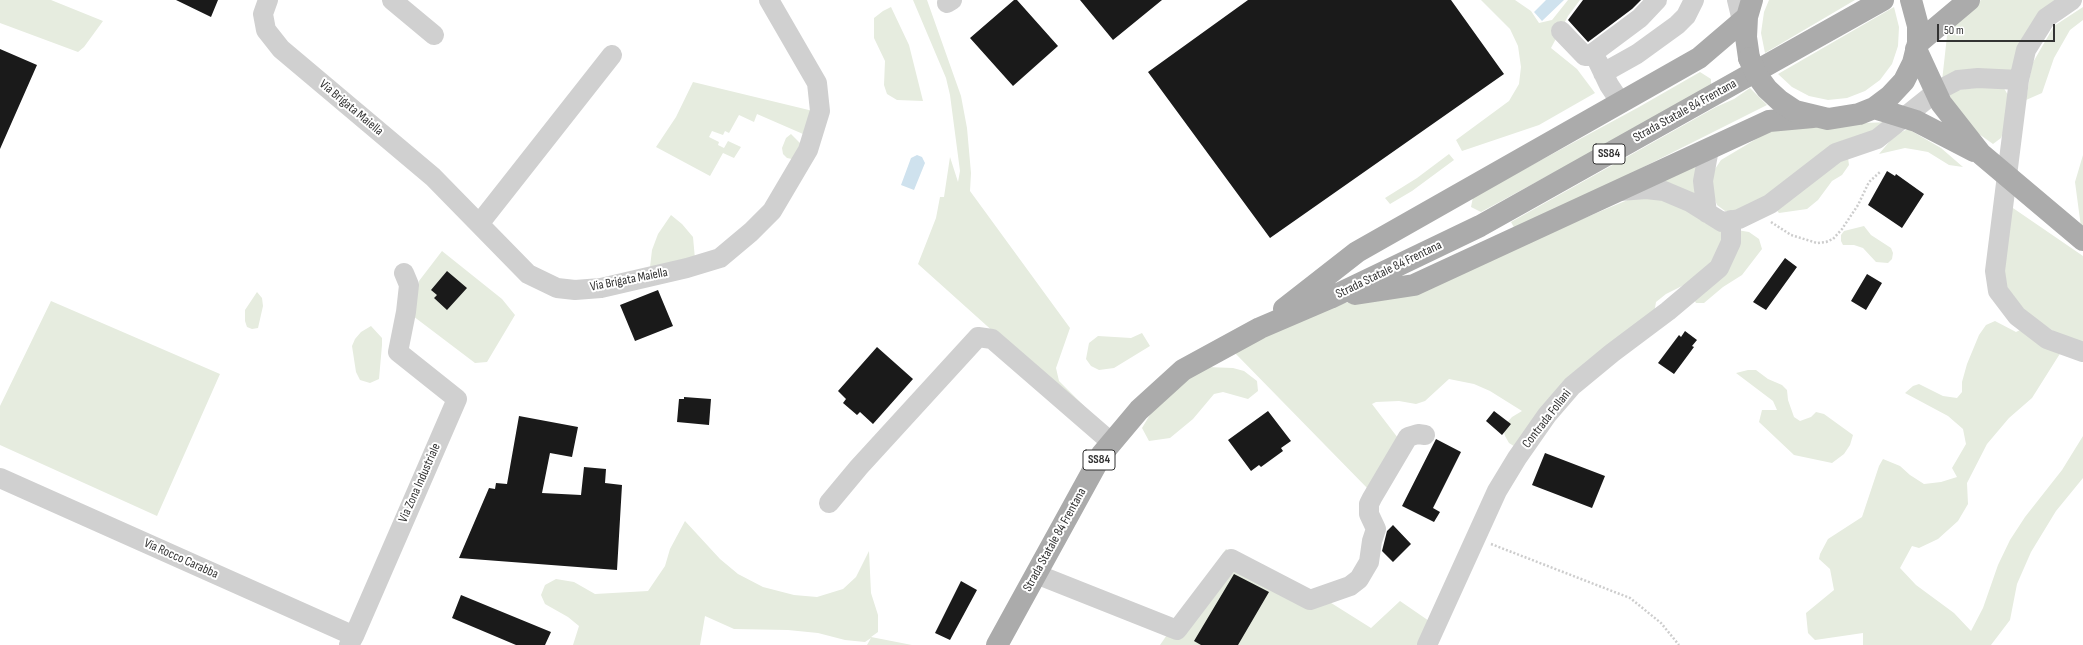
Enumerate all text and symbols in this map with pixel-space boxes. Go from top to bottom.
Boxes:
scale bar [1939,16,2057,42]
text: 50 m [1944,23,1964,38]
street label: Strada Statale 84 Frentana [1631,76,1739,146]
street label: Via Brigata Maiella [316,77,386,139]
road number: SS84 [1593,144,1625,164]
street label: Strada Statale 84 Frentana [1334,238,1444,302]
street label: Via Brigata Maiella [589,265,669,295]
street label: Contrada Follani [1519,387,1575,451]
street label: Via Zona Industriale [396,441,444,525]
road number: SS84 [1083,450,1115,470]
street label: Strada Statale 84 Frentana [1020,486,1090,594]
street label: Via Rocco Carabba [141,536,221,582]

